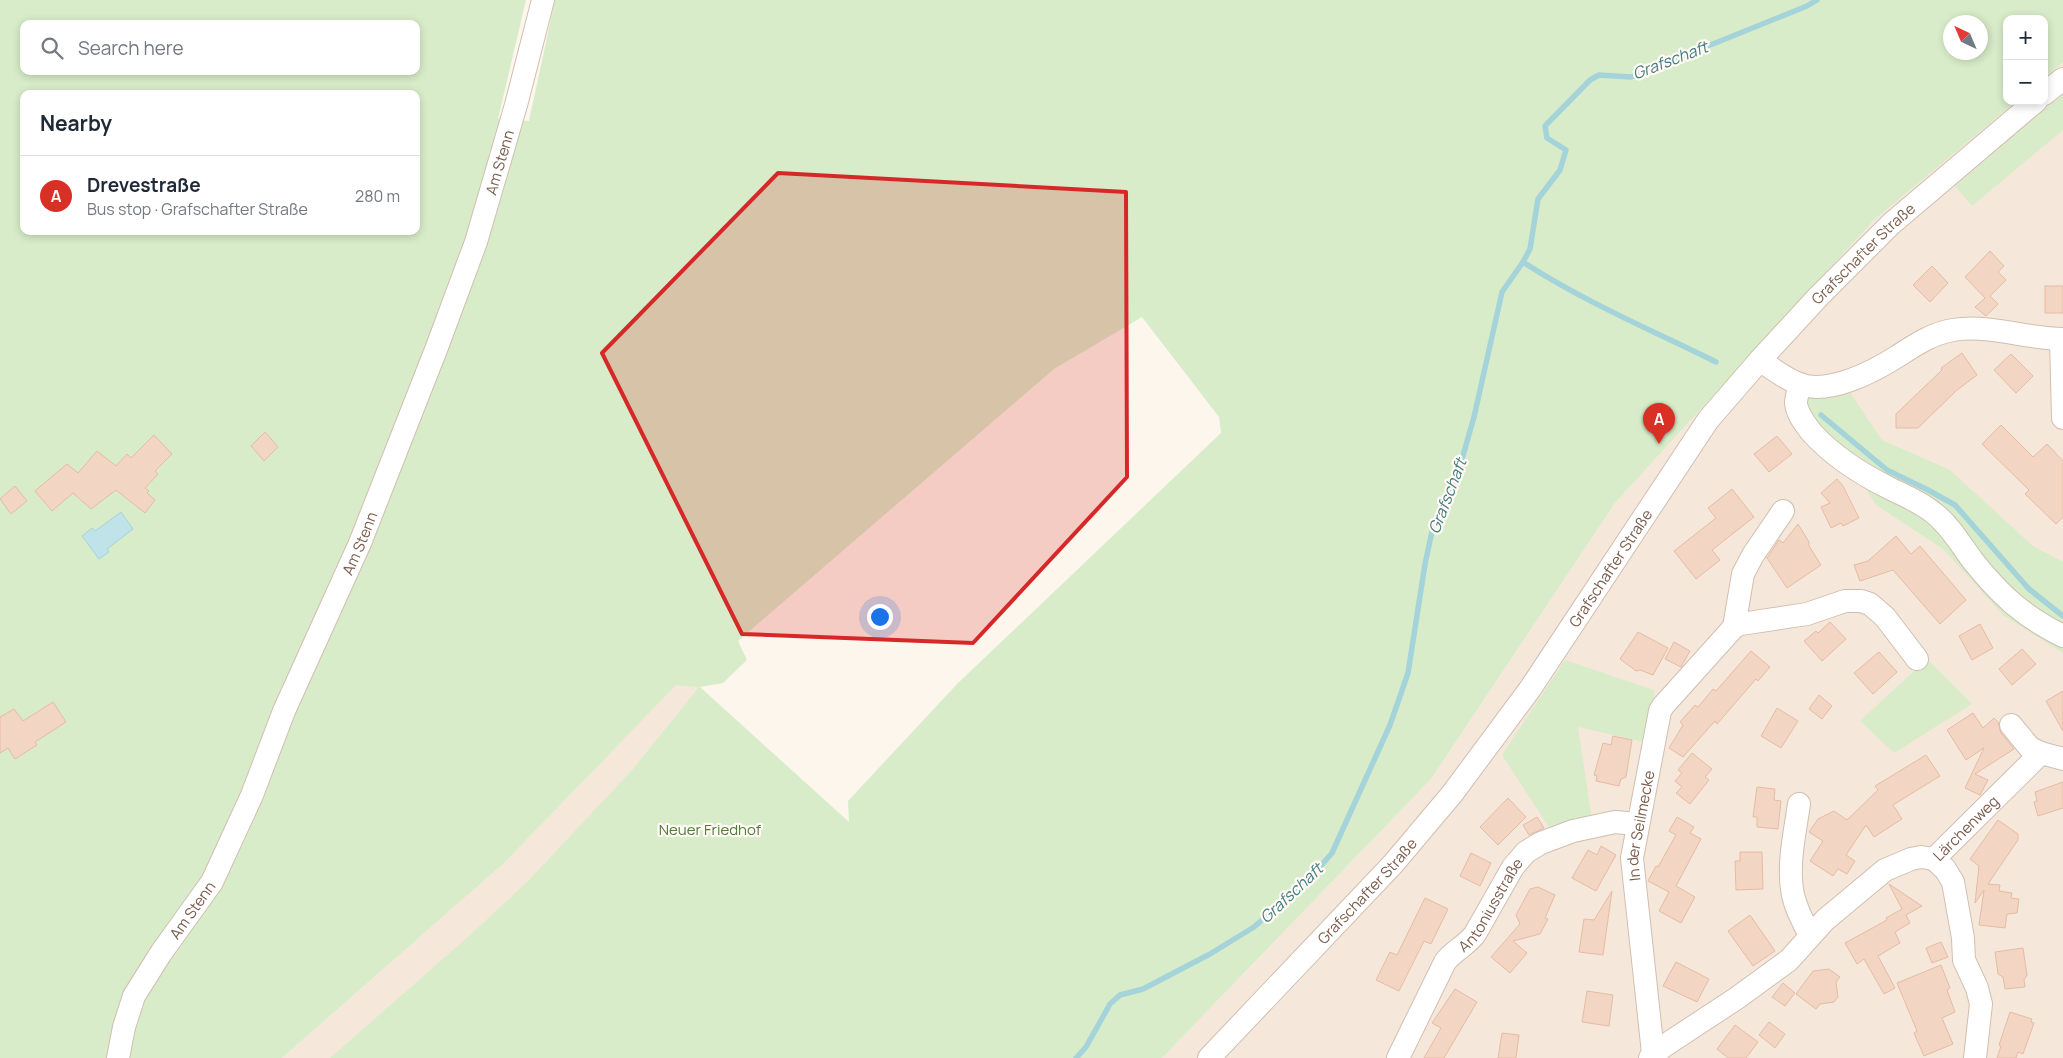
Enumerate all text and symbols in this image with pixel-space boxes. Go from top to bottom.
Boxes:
north arrow [1943,15,1988,60]
map controls [2003,15,2048,105]
button: + [2003,15,2048,60]
search box [20,20,420,75]
icon: search [38,34,66,62]
text: Search here [78,35,184,61]
water label: Grafschaft [1629,35,1712,84]
button: − [2003,60,2048,105]
text: Nearby [40,109,112,137]
street label: Am Stenn [480,127,519,197]
text: Drevestraße [87,172,201,198]
text: A [51,185,61,207]
text: 280 m [355,185,400,207]
text: Bus stop · Grafschafter Straße [87,198,308,220]
street label: Grafschafter Straße [1806,198,1919,309]
pin: A [1643,403,1675,444]
water label: Grafschaft [1423,454,1472,537]
street label: Grafschafter Straße [1563,505,1657,631]
street label: Am Stenn [337,508,382,578]
your location [867,604,893,630]
street label: In der Seilmecke [1621,768,1659,882]
street label: Lärchenweg [1928,791,2003,865]
park label: Neuer Friedhof [659,819,762,840]
street label: Grafschafter Straße [1312,833,1421,948]
street label: Antoniusstraße [1453,853,1527,956]
water label: Grafschaft [1255,857,1329,928]
street label: Am Stenn [164,877,220,943]

